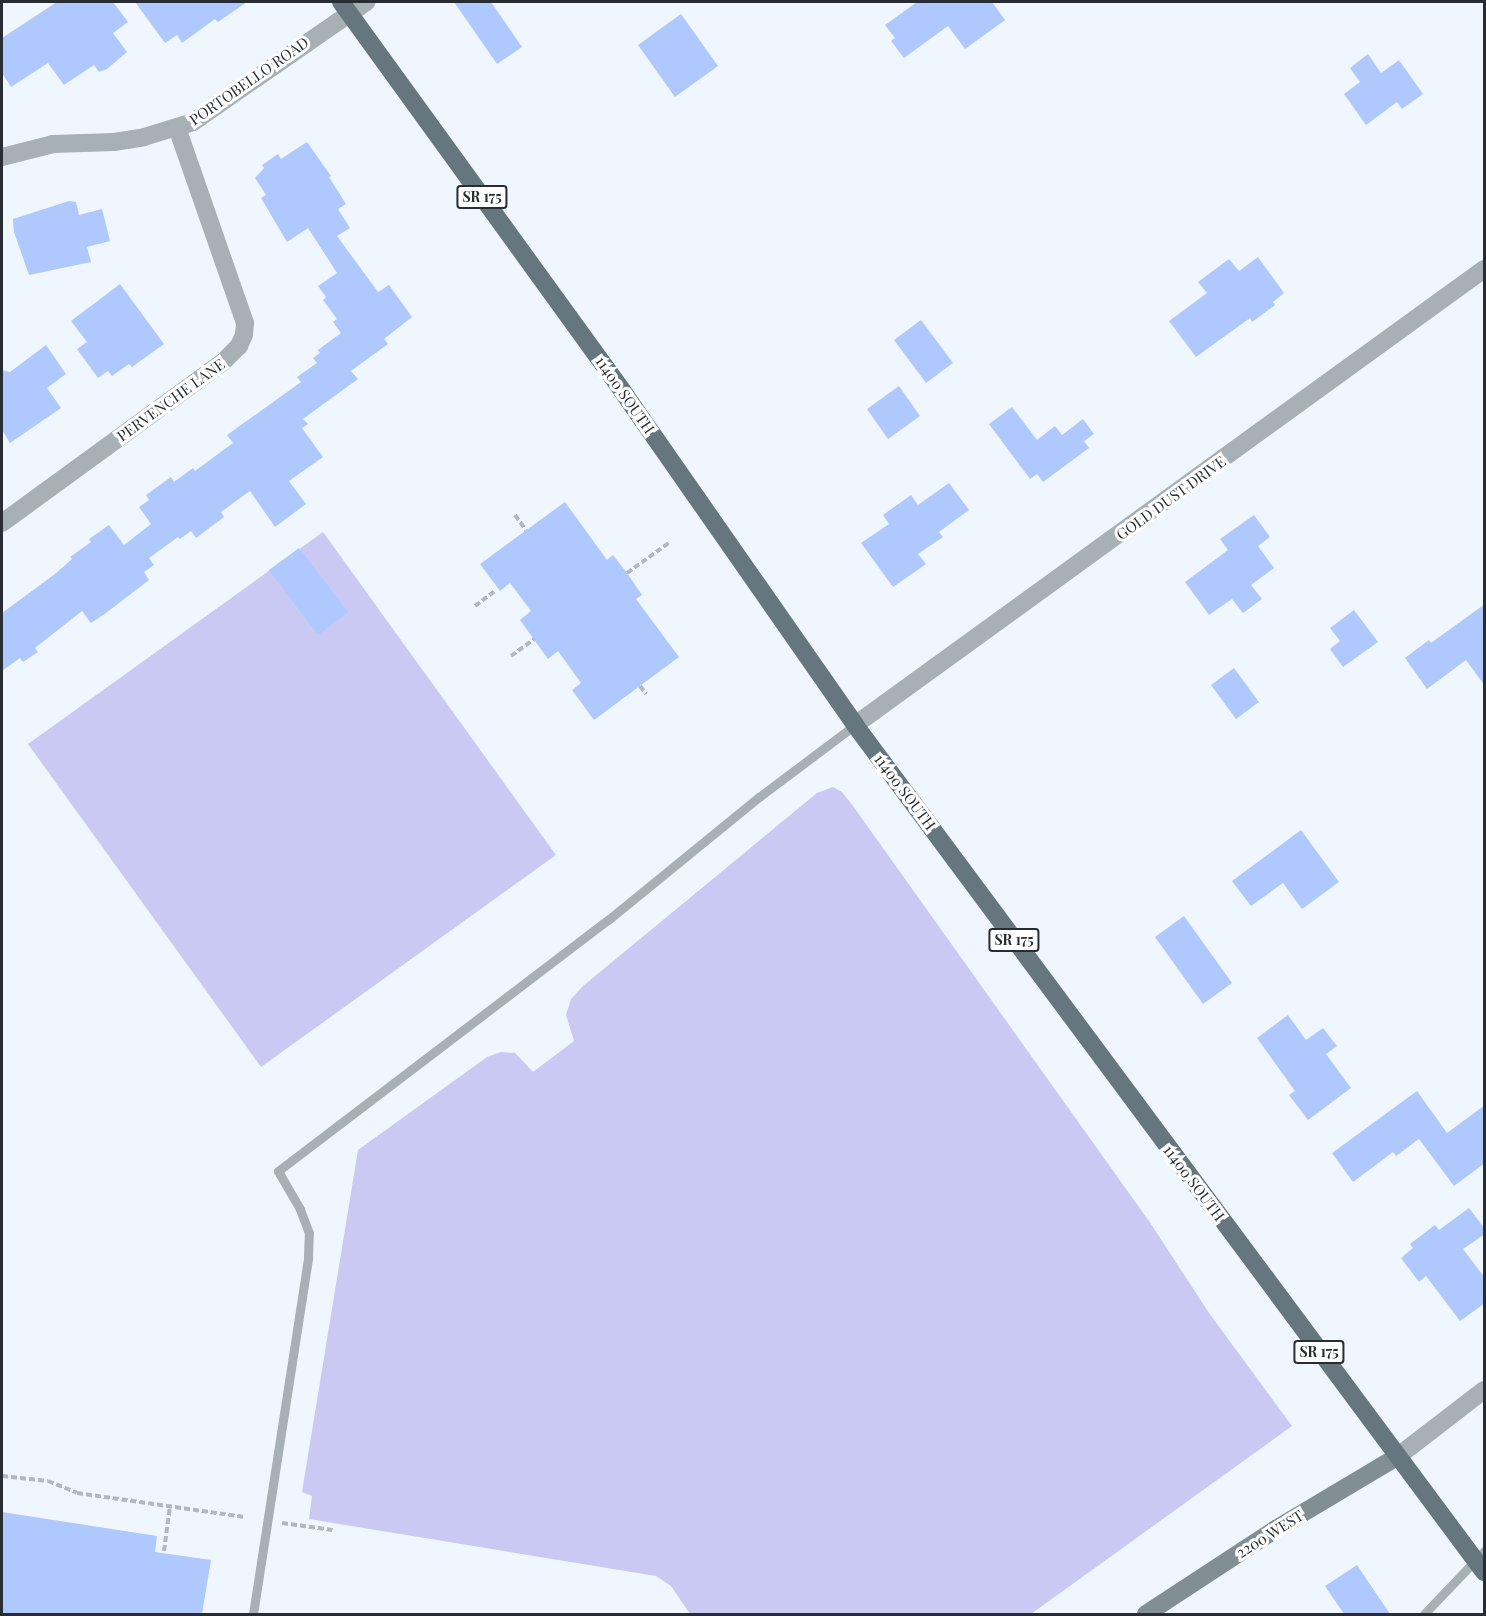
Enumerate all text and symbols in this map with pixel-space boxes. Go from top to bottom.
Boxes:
street label: PORTOBELLO ROAD [186,33,312,129]
road number: SR 175 [455,186,509,208]
street label: 11400 SOUTH [592,353,658,437]
street label: PERVENCHE LANE [114,355,228,445]
street label: GOLD DUST DRIVE [1113,452,1229,544]
street label: 11400 SOUTH [871,751,939,833]
road number: SR 175 [987,929,1041,951]
street label: 11400 SOUTH [1160,1142,1228,1224]
road number: SR 175 [1292,1341,1346,1363]
street label: 2200 WEST [1233,1506,1307,1562]

